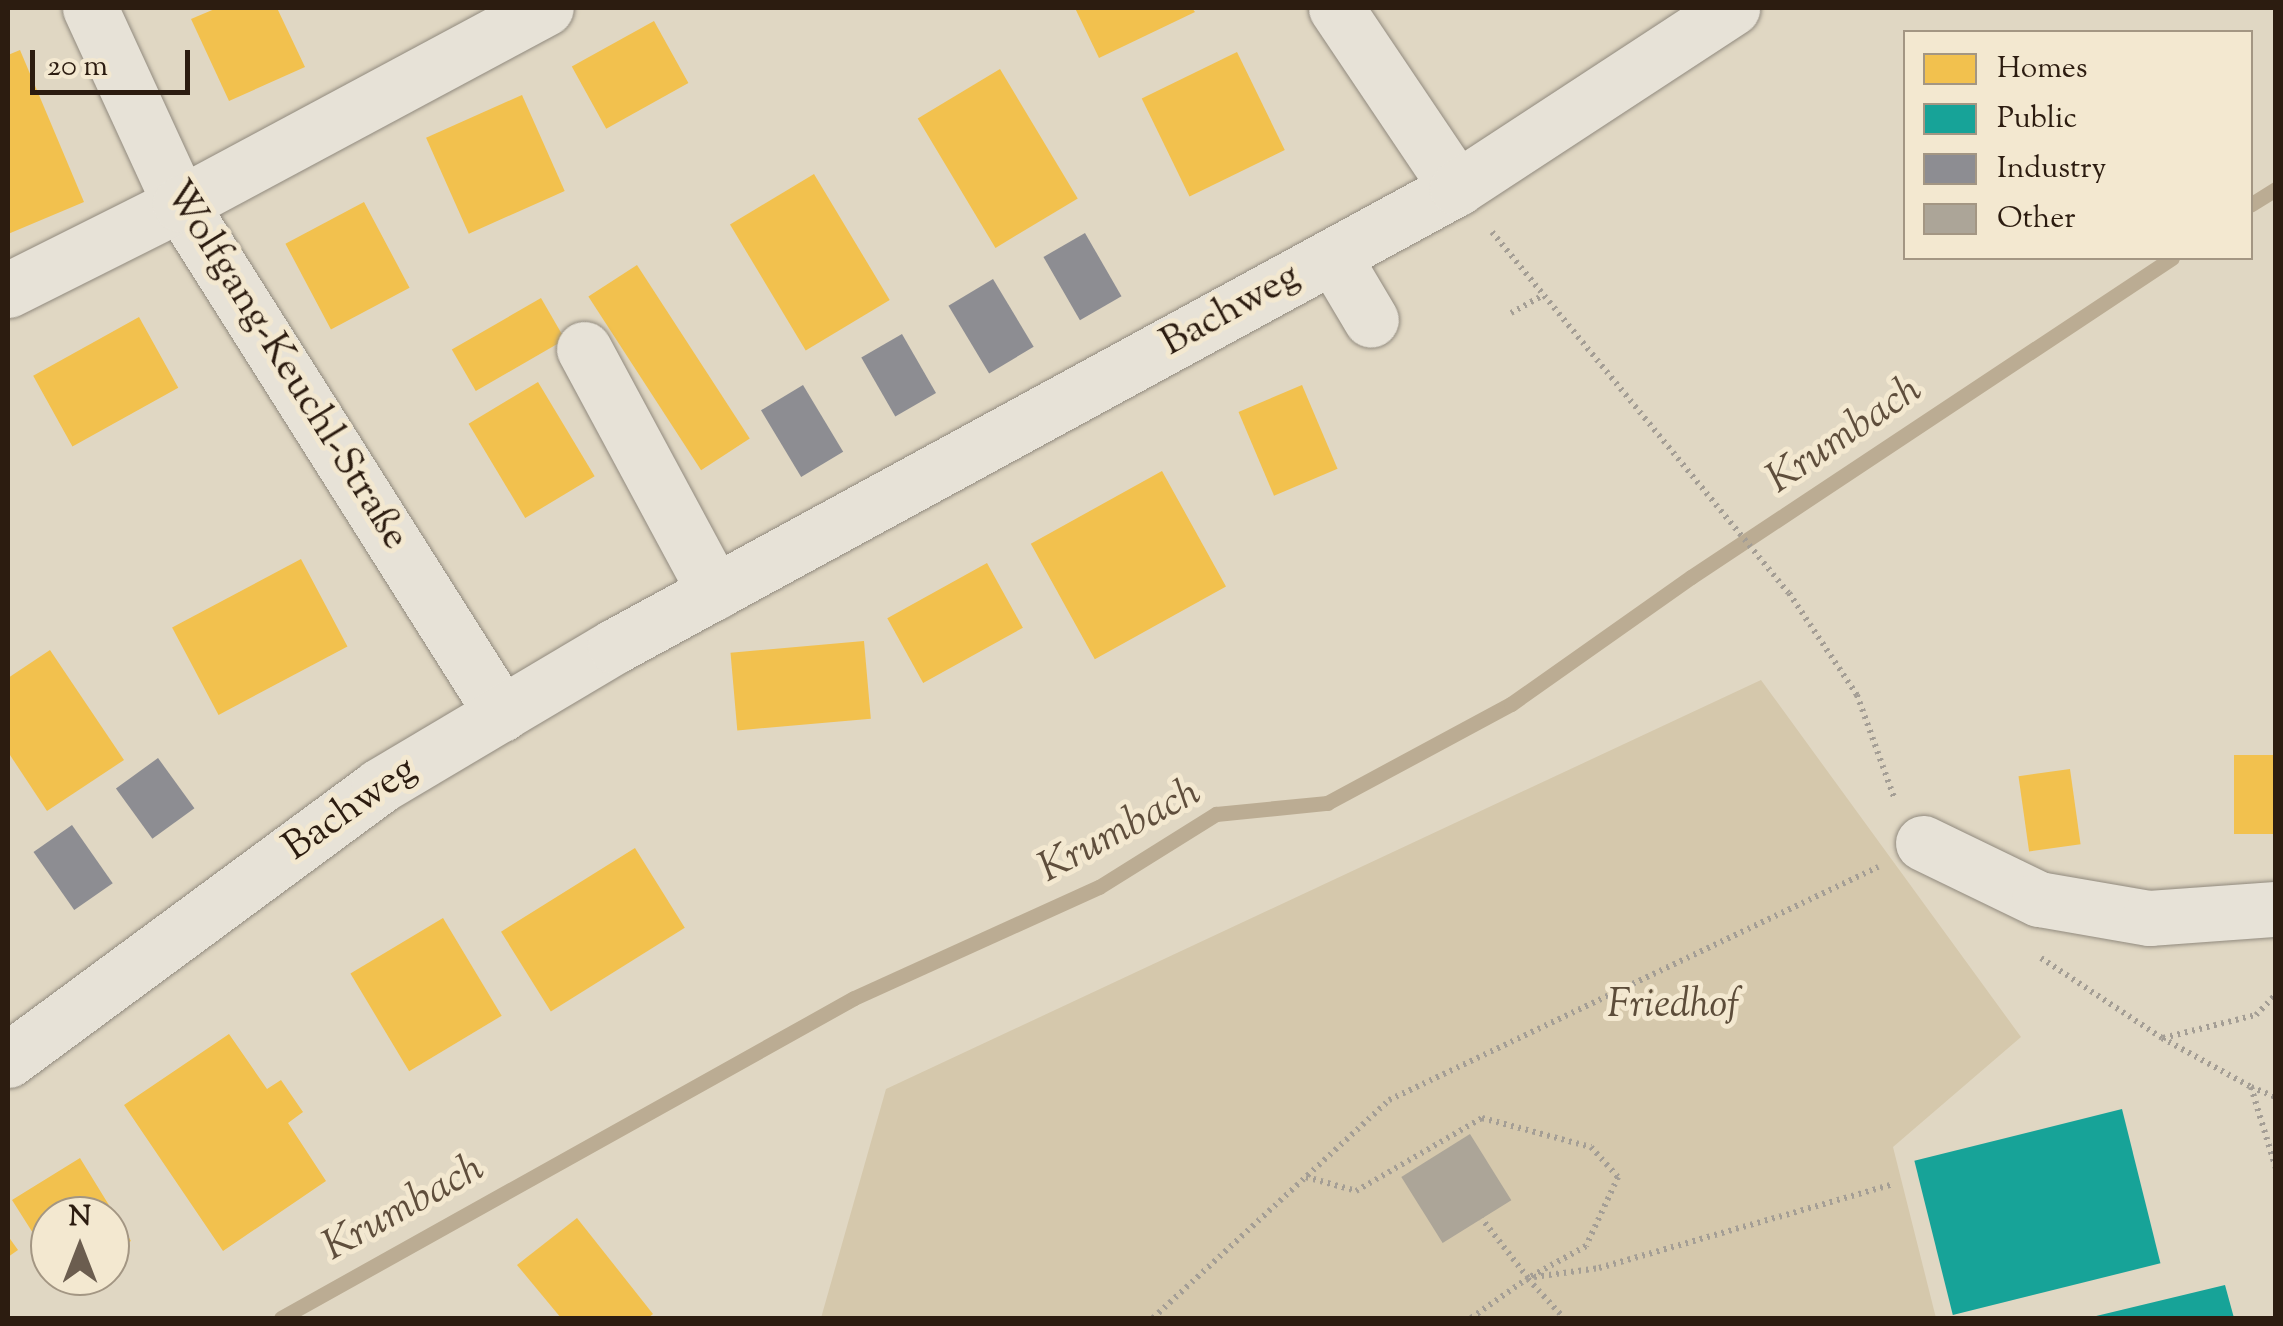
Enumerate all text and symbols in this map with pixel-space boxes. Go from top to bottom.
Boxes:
scale bar [35,30,195,92]
legend [1903,30,2253,260]
text: 20 m [47,46,108,89]
text: Homes [1997,48,2087,91]
text: Public [1997,98,2077,141]
text: Industry [1997,148,2106,191]
street label: Wolfgang-Keuchl-Straße [152,173,418,559]
text: Other [1997,198,2075,241]
street label: Bachweg [1153,253,1309,369]
water label: Krumbach [1758,366,1932,506]
street label: Bachweg [275,747,427,873]
water label: Krumbach [1030,768,1210,896]
park label: Friedhof [1607,983,1739,1031]
water label: Krumbach [315,1144,493,1274]
north arrow [30,1196,130,1296]
text: N [69,1198,91,1238]

